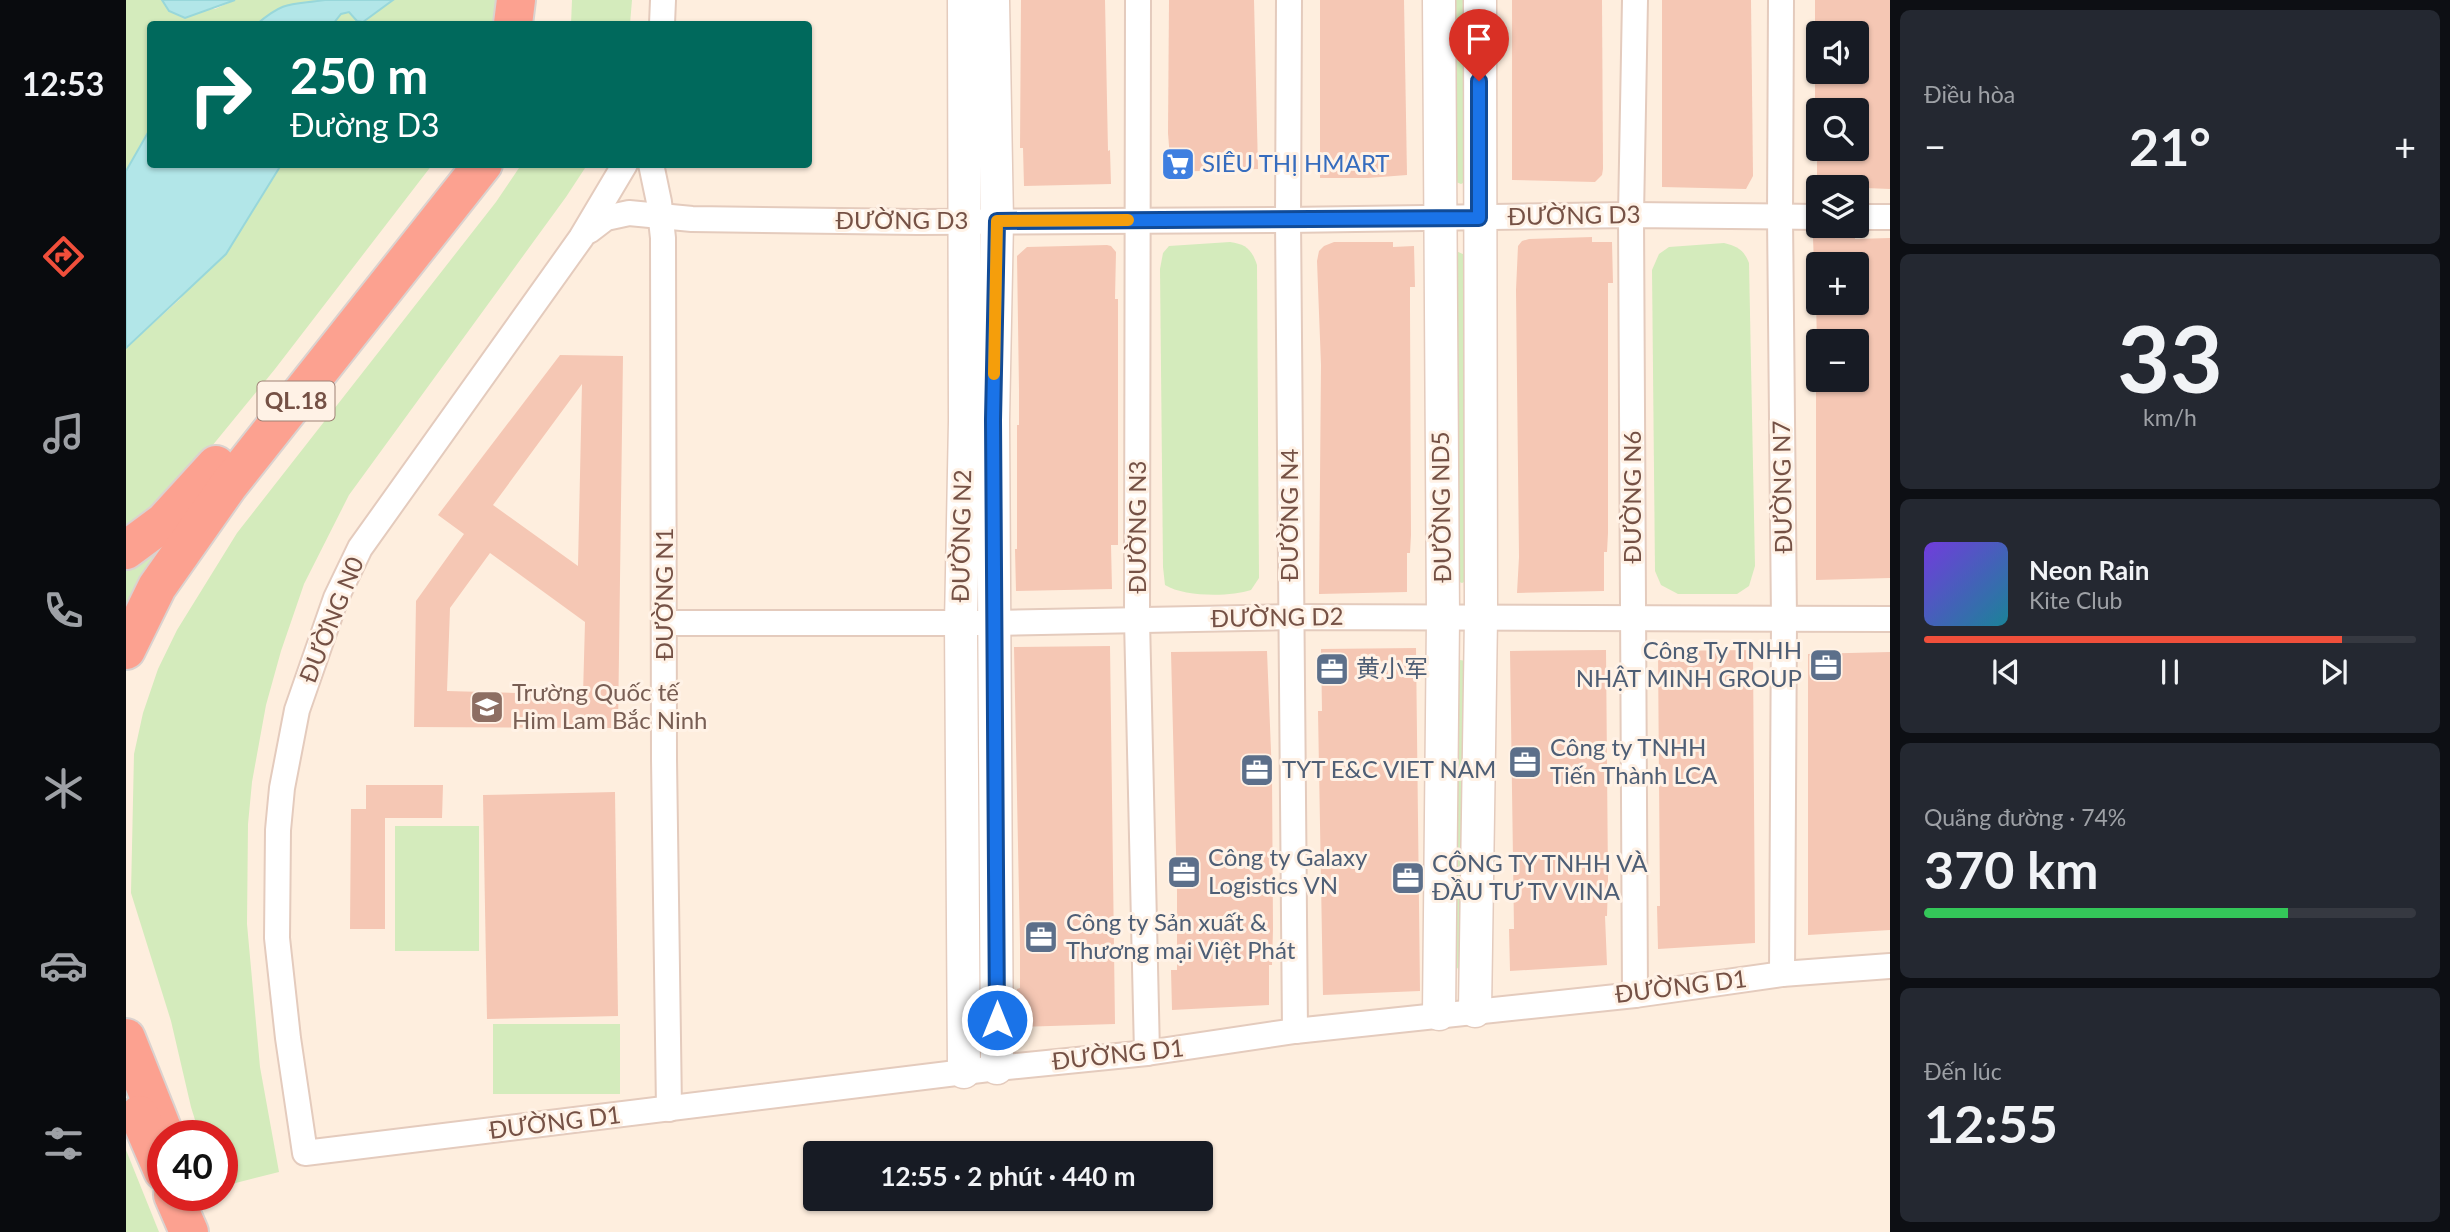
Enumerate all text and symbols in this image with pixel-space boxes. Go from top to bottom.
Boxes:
pin [1449,9,1509,81]
icon: arrive [1460,20,1498,58]
map controls [1806,21,1869,392]
button: sound [1806,21,1869,84]
text: 250 m [290,46,428,104]
icon: right [175,49,266,140]
text: 12:53 [22,64,104,103]
text: Điều hòa [1924,80,2015,108]
button: search [1806,98,1869,161]
text: Đường D3 [290,105,440,144]
text: 21° [2129,115,2211,177]
text: − [1924,123,1946,169]
text: + [2394,123,2416,169]
supermarket icon: SIÊU THỊ HMART [1159,145,1197,183]
place label: SIÊU THỊ HMART [1202,148,1390,177]
button: layers [1806,175,1869,238]
street label: ĐƯỜNG D3 [1507,199,1641,230]
street label: ĐƯỜNG D3 [836,205,968,234]
icon: directions [39,232,88,281]
button: + [1806,252,1869,315]
text: 33 [2117,303,2223,412]
button: − [1806,329,1869,392]
road number: QL.18 [258,382,334,420]
text: km/h [2143,403,2197,431]
icon: music [39,409,88,458]
street label: ĐƯỜNG N7 [1766,420,1797,554]
street label: ĐƯỜNG ND5 [1425,431,1456,583]
street label: ĐƯỜNG N6 [1617,431,1646,563]
street label: ĐƯỜNG N4 [1274,448,1303,581]
street label: ĐƯỜNG N3 [1122,461,1151,593]
street label: ĐƯỜNG N2 [945,469,976,603]
street label: ĐƯỜNG N1 [649,528,678,660]
street label: ĐƯỜNG N0 [292,552,369,686]
text: Neon Rain [2029,554,2149,586]
icon: phone [39,586,88,635]
text: Kite Club [2029,586,2122,614]
street label: ĐƯỜNG D2 [1210,601,1344,632]
place label: Công Ty TNHH NHẬT MINH GROUP [1576,635,1802,692]
office icon: Công Ty TNHH NHẬT MINH GROUP [1807,646,1845,684]
office icon: 黄小军 [1313,650,1351,688]
place label: 黄小军 [1356,653,1428,682]
icon: previous [1987,653,2025,691]
icon: pause [2151,653,2189,691]
icon: next [2315,653,2353,691]
place label: Trường Quốc tế Him Lam Bắc Ninh [512,677,707,734]
school or university icon: Trường Quốc tế Him Lam Bắc Ninh [468,688,506,726]
place label: Công ty TNHH Tiến Thành LCA [1550,732,1718,789]
office icon: Công ty TNHH Tiến Thành LCA [1506,743,1544,781]
office icon: TYT E&C VIET NAM [1238,751,1276,789]
place label: TYT E&C VIET NAM [1282,754,1496,783]
icon: climate [39,764,88,813]
text: Quãng đường · 74% [1924,803,2126,831]
text: 370 km [1924,838,2098,900]
place label: Công ty Galaxy Logistics VN [1208,842,1368,899]
place label: CÔNG TY TNHH VÀ ĐẦU TƯ TV VINA [1432,848,1648,905]
office icon: Công ty Galaxy Logistics VN [1165,853,1203,891]
office icon: CÔNG TY TNHH VÀ ĐẦU TƯ TV VINA [1389,859,1427,897]
place label: Công ty Sản xuất & Thương mại Việt Phát [1066,907,1296,964]
office icon: Công ty Sản xuất & Thương mại Việt Phát [1022,918,1060,956]
icon: car [39,941,88,990]
street label: ĐƯỜNG D1 [1613,963,1749,1008]
position arrow [960,983,1034,1057]
street label: ĐƯỜNG D1 [1050,1032,1185,1075]
text: Đến lúc [1924,1057,2002,1085]
text: 12:55 [1924,1092,2058,1154]
street label: ĐƯỜNG D1 [487,1099,623,1144]
icon: filters [39,1119,88,1168]
speed limit sign: 40 [147,1120,238,1211]
text: 12:55 · 2 phút · 440 m [880,1160,1136,1192]

